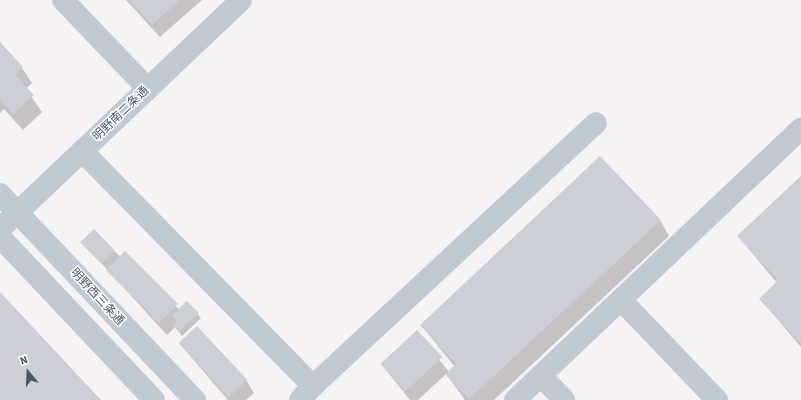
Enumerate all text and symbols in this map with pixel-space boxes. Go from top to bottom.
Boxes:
street label: 明野南二条通 [90,84,152,144]
street label: 明野西三条通 [67,266,127,328]
north arrow [8,352,48,392]
text: N [18,352,30,368]

